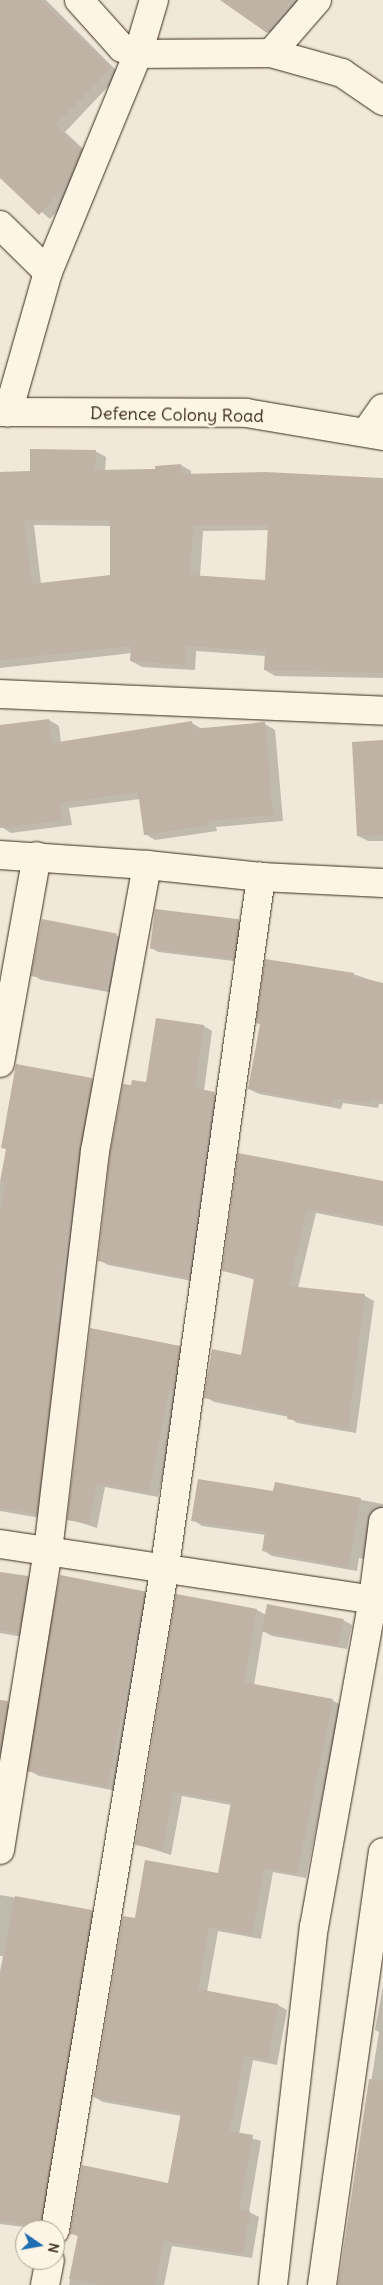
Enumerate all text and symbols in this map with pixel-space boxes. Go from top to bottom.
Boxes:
street label: Defence Colony Road [90,403,264,427]
north arrow [15,2220,65,2270]
text: N [44,2241,64,2255]

